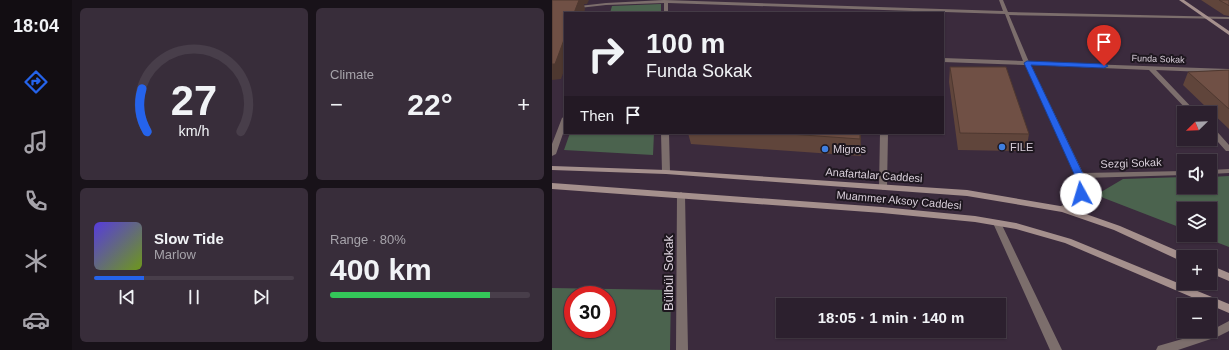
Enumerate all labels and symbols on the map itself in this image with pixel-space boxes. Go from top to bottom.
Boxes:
pin [1087,25,1121,66]
street label: Funda Sokak [1131,53,1185,65]
north arrow [1177,106,1217,146]
place label: FILE [1010,141,1033,153]
marker: FILE [997,142,1007,152]
place label: Migros [833,143,867,155]
marker: Migros [820,144,830,154]
street label: Sezgi Sokak [1100,156,1162,170]
street label: Anafartalar Caddesi [825,166,923,184]
position arrow [1060,173,1102,215]
street label: Muammer Aksoy Caddesi [836,189,962,211]
street label: Bülbül Sokak [661,235,676,311]
speed limit sign: 30 [564,286,616,338]

